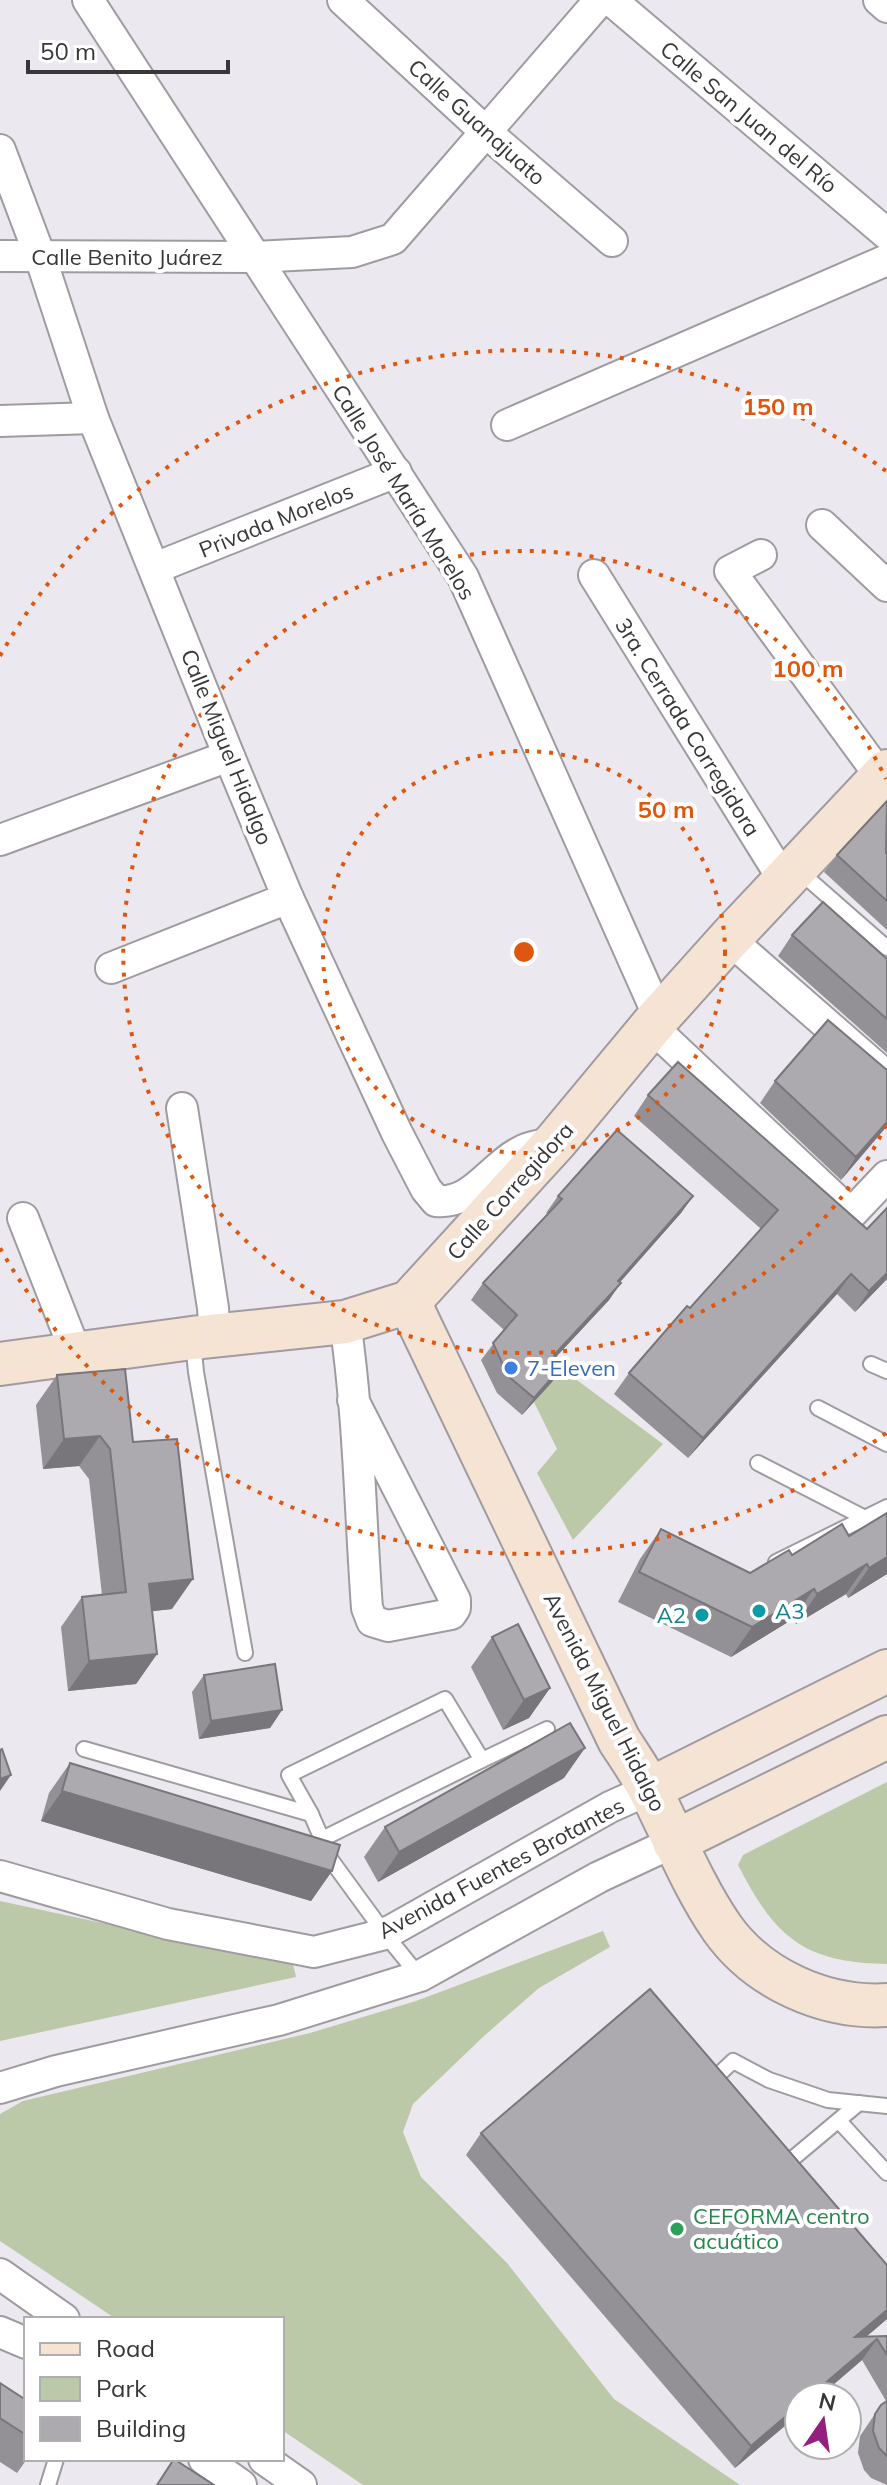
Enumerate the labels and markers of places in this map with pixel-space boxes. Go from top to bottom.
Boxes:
centre of rings [510,938,538,966]
place label: 7-Eleven [527,1354,616,1382]
marker: 7-Eleven [502,1359,520,1377]
place label: A3 [775,1597,804,1625]
place label: A2 [657,1601,686,1629]
marker: A3 [750,1602,768,1620]
marker: A2 [693,1606,711,1624]
place label: CEFORMA centro acuático [693,2202,870,2255]
marker: CEFORMA centro acuático [668,2220,686,2238]

